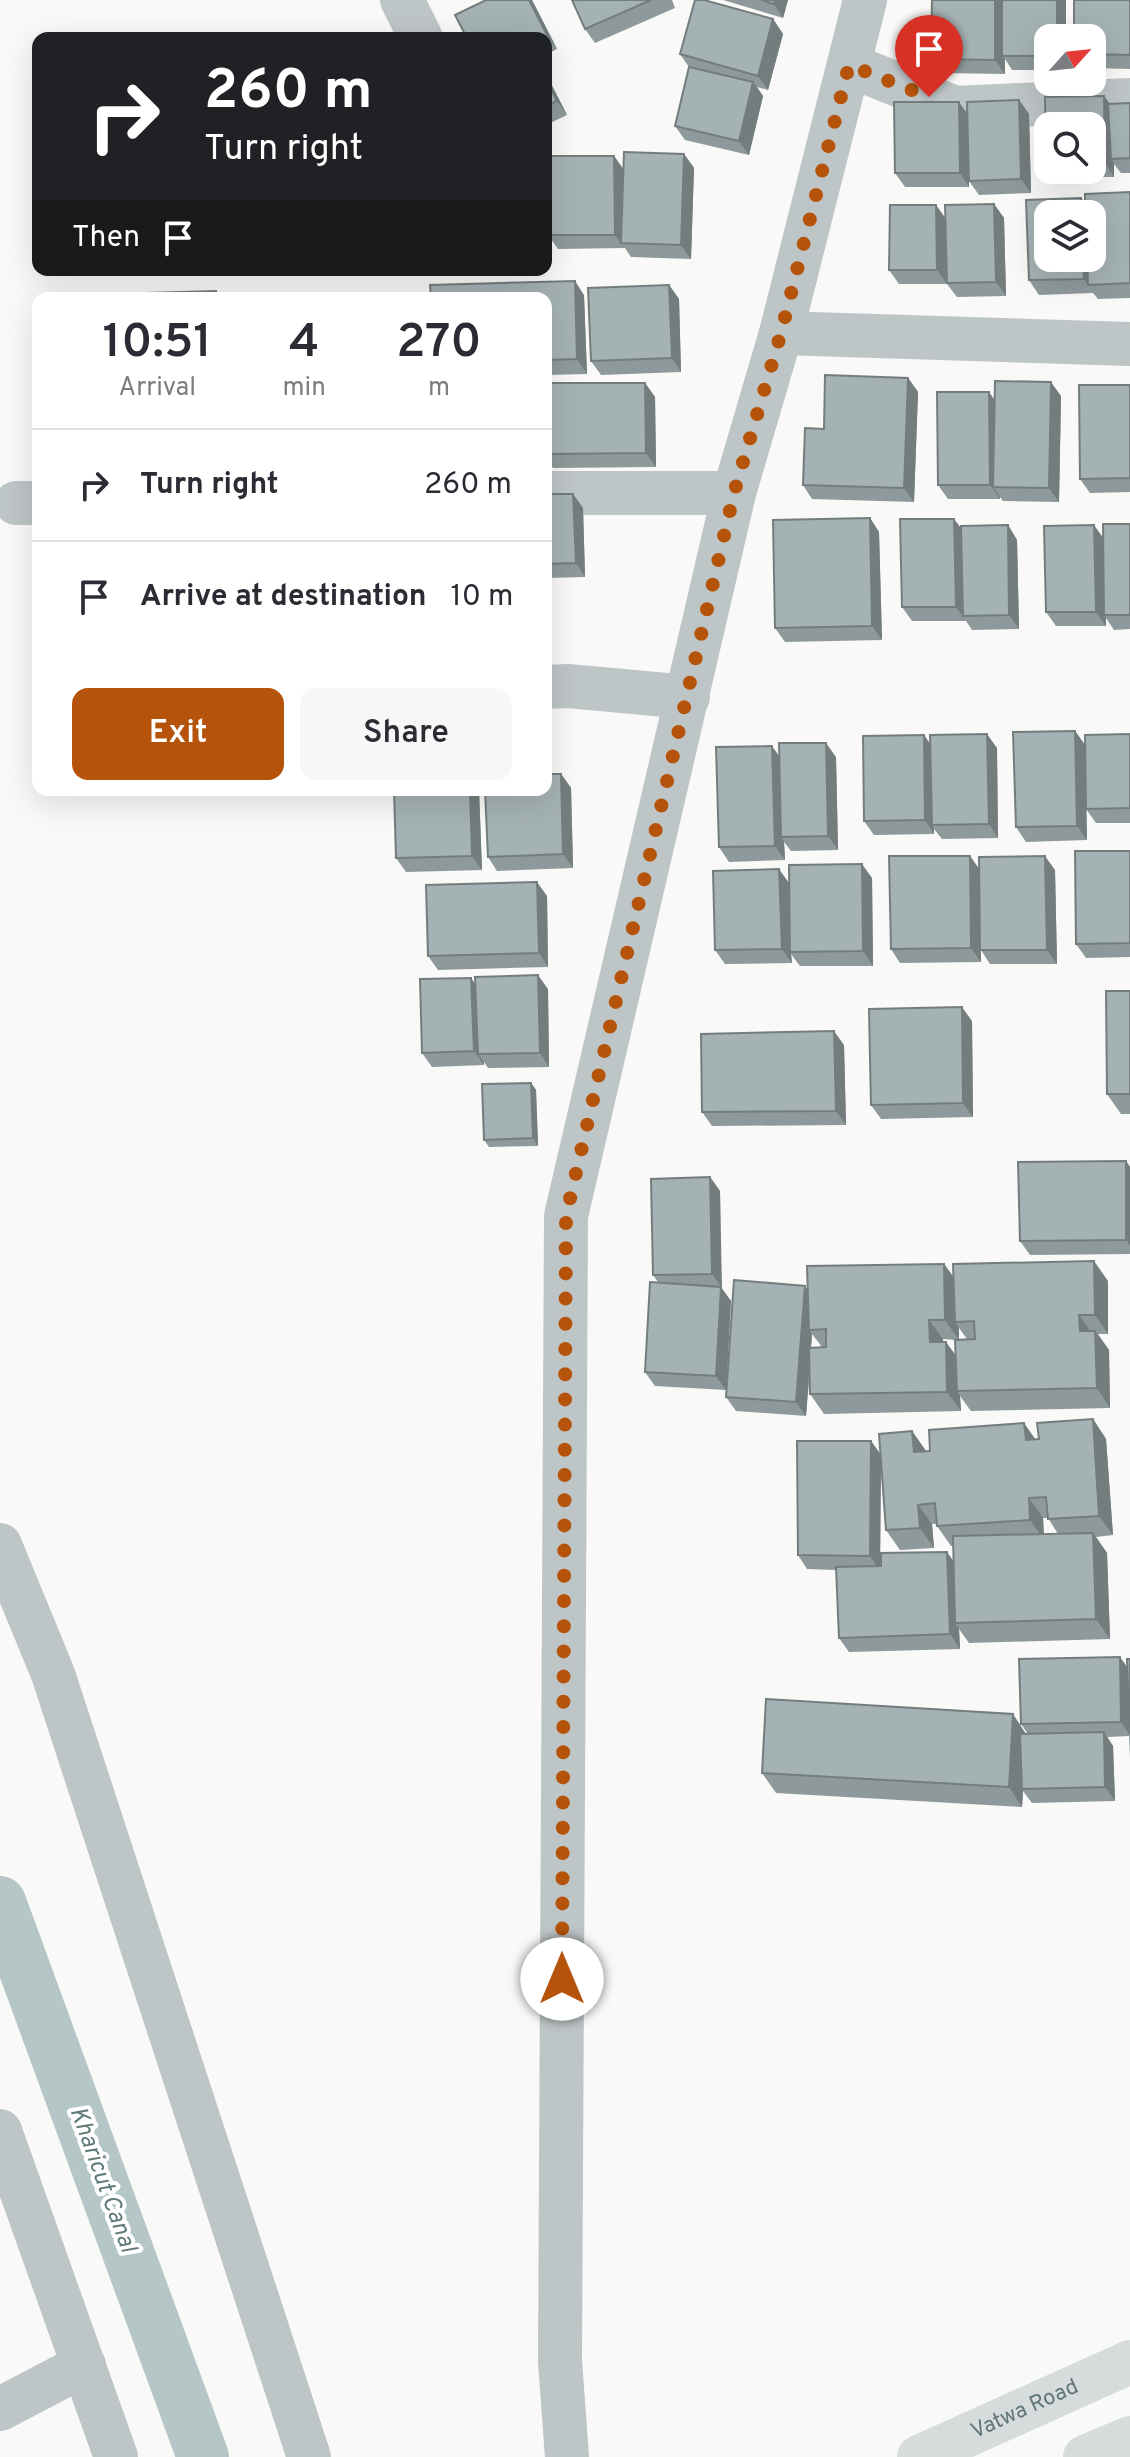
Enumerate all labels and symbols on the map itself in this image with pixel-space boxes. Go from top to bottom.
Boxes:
pin [895,15,963,97]
north arrow [1034,24,1106,96]
position arrow [520,1937,604,2021]
water label: Kharicut Canal [62,2103,143,2259]
street label: Vatwa Road [967,2373,1083,2445]

